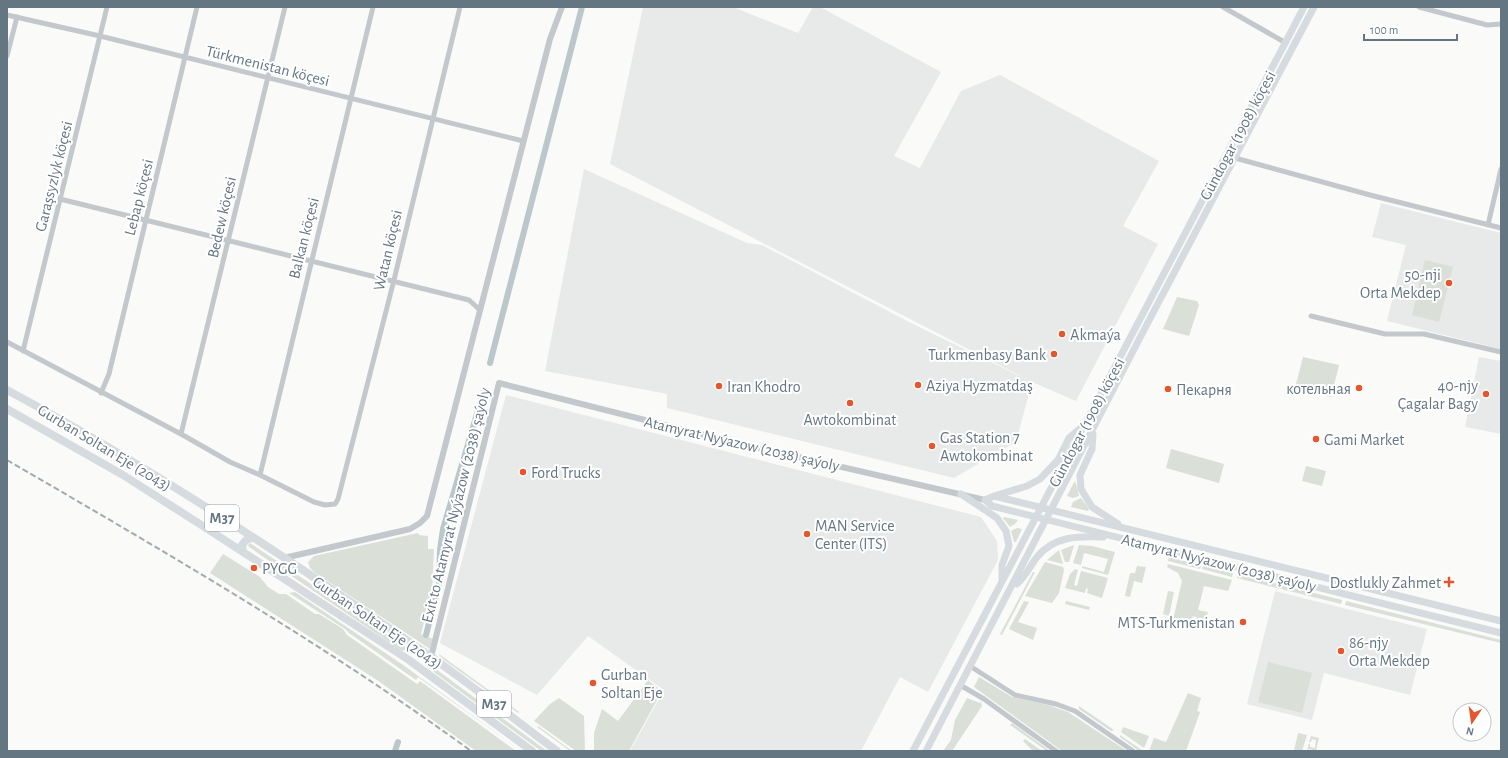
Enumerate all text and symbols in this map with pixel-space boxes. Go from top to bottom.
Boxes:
scale bar [1364,16,1457,42]
text: 100 m [1370,24,1398,36]
street label: Türkmenistan köçesi [204,43,331,89]
street label: Gündogar (1908) köçesi [1197,68,1279,203]
street label: Garaşsyzlyk köçesi [33,119,76,233]
street label: Lebap köçesi [122,157,156,237]
street label: Bedew köçesi [205,175,239,260]
street label: Balkan köçesi [286,196,322,281]
street label: Watan köçesi [371,208,405,292]
place label: 50-nji Orta Mekdep [1360,267,1441,301]
marker: 50-nji Orta Mekdep [1444,278,1454,288]
place label: Аkmaýa [1070,327,1121,344]
marker: Аkmaýa [1057,329,1067,339]
place label: Turkmenbasy Bank [928,347,1047,364]
marker: Turkmenbasy Bank [1049,349,1059,359]
street label: Gündogar (1908) köçesi [1046,355,1128,490]
place label: Aziya Hyzmatdaş [926,378,1033,395]
place label: 40-njy Çagalar Bagy [1398,378,1478,413]
place label: Iran Khodro [727,379,801,395]
marker: Aziya Hyzmatdaş [913,380,923,390]
marker: Iran Khodro [714,381,724,391]
place label: котельная [1286,381,1351,397]
place label: Пекарня [1176,382,1232,398]
marker: котельная [1354,383,1364,393]
marker: Пекарня [1163,384,1173,394]
street label: Exit to Atamyrat Nyýazow (2038) şaýoly [419,386,494,625]
marker: 40-njy Çagalar Bagy [1481,389,1491,399]
marker: Awtokombinat [845,398,855,408]
street label: Gurban Soltan Eje (2043) [34,402,174,495]
place label: Awtokombinat [804,412,896,428]
street label: Atamyrat Nyýazow (2038) şaýoly [642,414,841,475]
place label: Gas Station 7 Awtokombinat [940,430,1033,464]
place label: Gami Market [1324,432,1404,448]
marker: Gami Market [1311,434,1321,444]
marker: Gas Station 7 Awtokombinat [927,441,937,451]
place label: Ford Trucks [531,465,601,481]
marker: Ford Trucks [518,467,528,477]
road number: M37 [205,505,239,531]
place label: MAN Service Center (ITS) [815,518,895,552]
marker: MAN Service Center (ITS) [802,529,812,539]
street label: Atamyrat Nyýazow (2038) şaýoly [1120,531,1318,596]
place label: PYGG [262,561,297,577]
marker: PYGG [249,563,259,573]
street label: Gurban Soltan Eje (2043) [309,574,445,673]
place label: Dostlukly Zahmet [1330,575,1441,592]
marker: Dostlukly Zahmet [1444,577,1454,587]
place label: MTS-Turkmenistan [1117,615,1235,631]
marker: MTS-Turkmenistan [1238,617,1248,627]
place label: 86-njy Orta Mekdep [1349,635,1430,669]
marker: 86-njy Orta Mekdep [1336,646,1346,656]
place label: Gurban Soltan Eje [601,667,663,702]
marker: Gurban Soltan Eje [588,678,598,688]
road number: M37 [477,691,511,717]
north arrow [1452,702,1492,742]
text: N [1465,725,1475,737]

